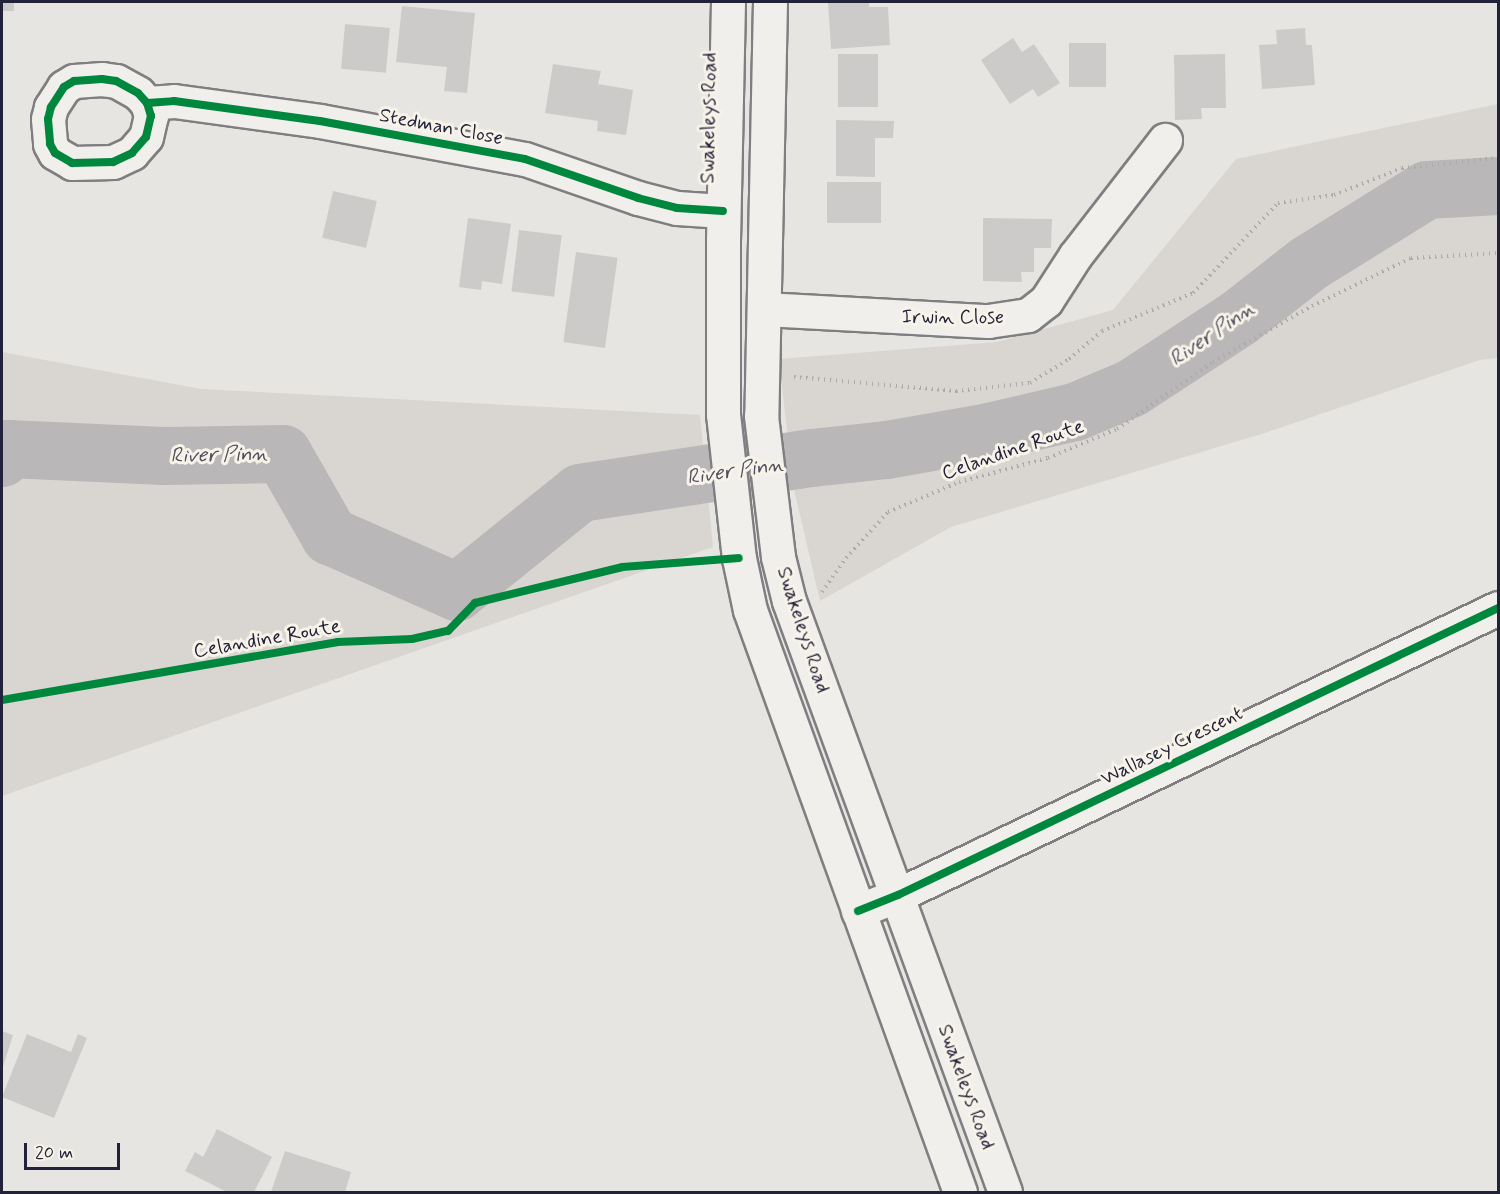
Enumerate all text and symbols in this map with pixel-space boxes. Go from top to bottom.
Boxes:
street label: Swakeleys Road [696,52,722,184]
street label: Stedman Close [377,103,505,151]
water label: River Pinn [1165,297,1259,371]
street label: Irwin Close [902,305,1004,329]
street label: Celandine Route [944,416,1082,484]
water label: River Pinn [171,442,267,468]
water label: River Pinn [686,452,784,490]
street label: Swakeleys Road [771,564,835,696]
street label: Celandine Route [197,615,337,663]
street label: Wallasey Crescent [1096,701,1248,791]
street label: Swakeleys Road [932,1021,1000,1153]
scale bar [27,1131,123,1169]
text: 20 m [35,1141,73,1165]

